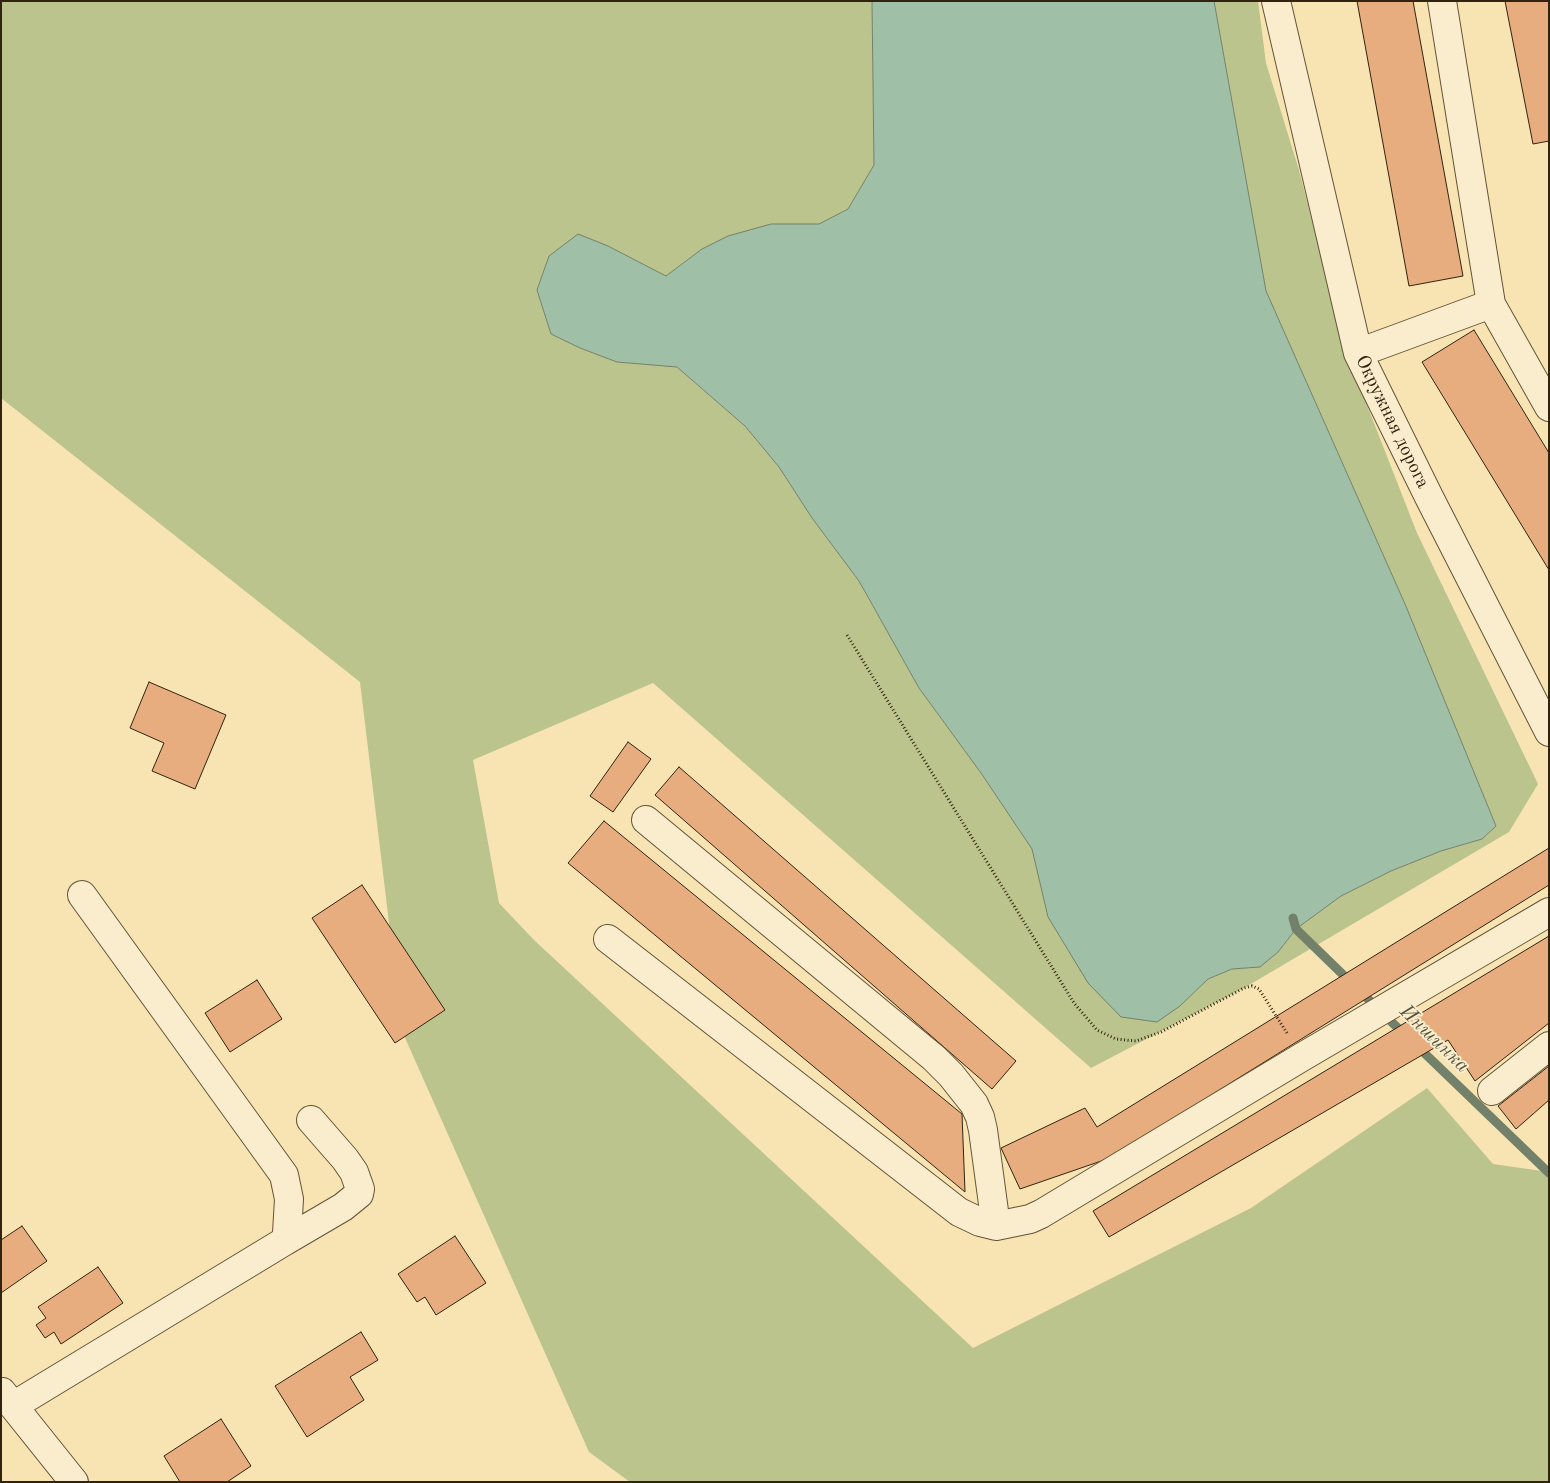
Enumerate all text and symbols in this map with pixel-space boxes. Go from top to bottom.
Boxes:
street label: Окружная дорога [1350,352,1434,492]
water label: Иншинка [1394,1000,1474,1078]

